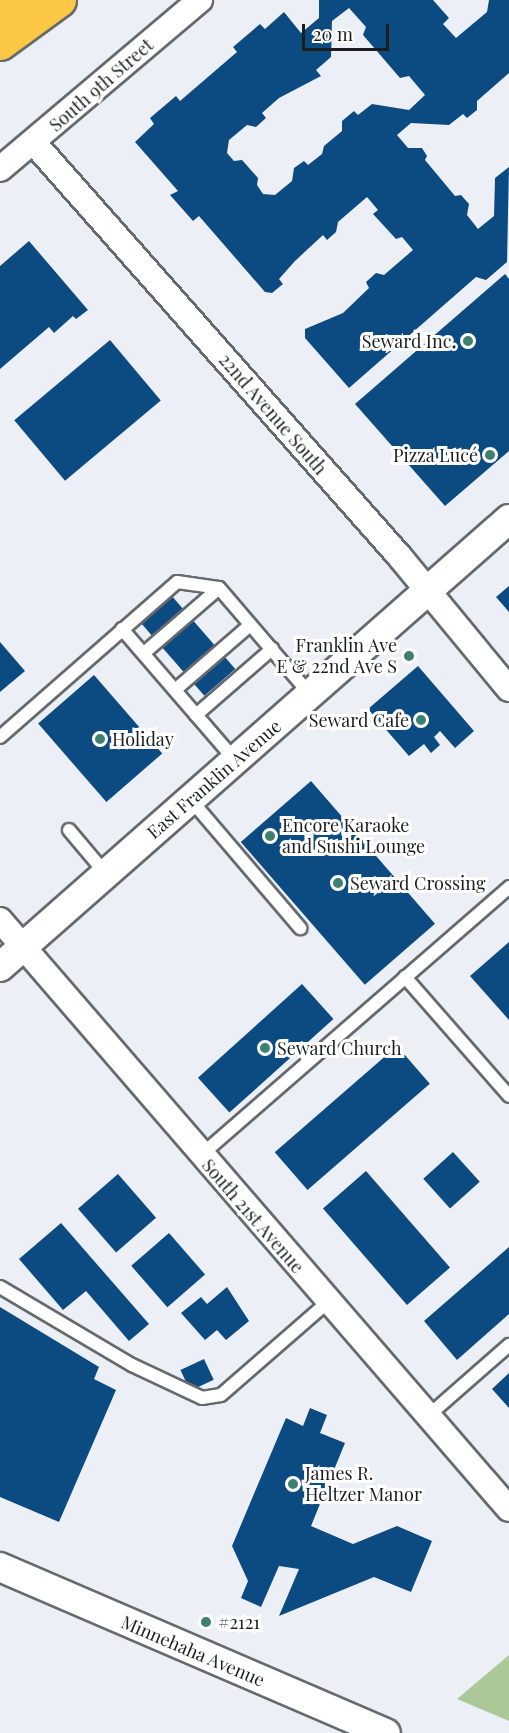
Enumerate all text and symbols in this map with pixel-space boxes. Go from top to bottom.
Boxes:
scale bar [305,12,392,50]
text: 20 m [313,22,353,46]
street label: South 9th Street [45,34,157,136]
place label: Seward Inc. [362,330,456,352]
marker: Seward Inc. [461,334,475,348]
street label: 22nd Avenue South [214,349,332,479]
place label: Pizza Lucé [393,444,478,466]
marker: Pizza Lucé [483,448,497,462]
place label: Franklin Ave E & 22nd Ave S [276,635,397,678]
marker: Franklin Ave E & 22nd Ave S [402,649,416,663]
place label: Seward Cafe [309,709,409,731]
marker: Seward Cafe [414,713,428,727]
street label: East Franklin Avenue [142,715,286,843]
place label: Holiday [112,728,174,750]
marker: Holiday [93,732,107,746]
place label: Encore Karaoke and Sushi Lounge [282,815,425,858]
marker: Encore Karaoke and Sushi Lounge [263,829,277,843]
place label: Seward Crossing [350,872,485,894]
marker: Seward Crossing [331,876,345,890]
place label: Seward Church [277,1037,401,1059]
marker: Seward Church [258,1041,272,1055]
street label: South 21st Avenue [197,1154,309,1278]
place label: James R. Heltzer Manor [305,1463,422,1506]
marker: James R. Heltzer Manor [286,1477,300,1491]
street label: Minnehaha Avenue [118,1611,268,1691]
place label: #2121 [218,1611,260,1633]
marker: #2121 [199,1615,213,1629]

